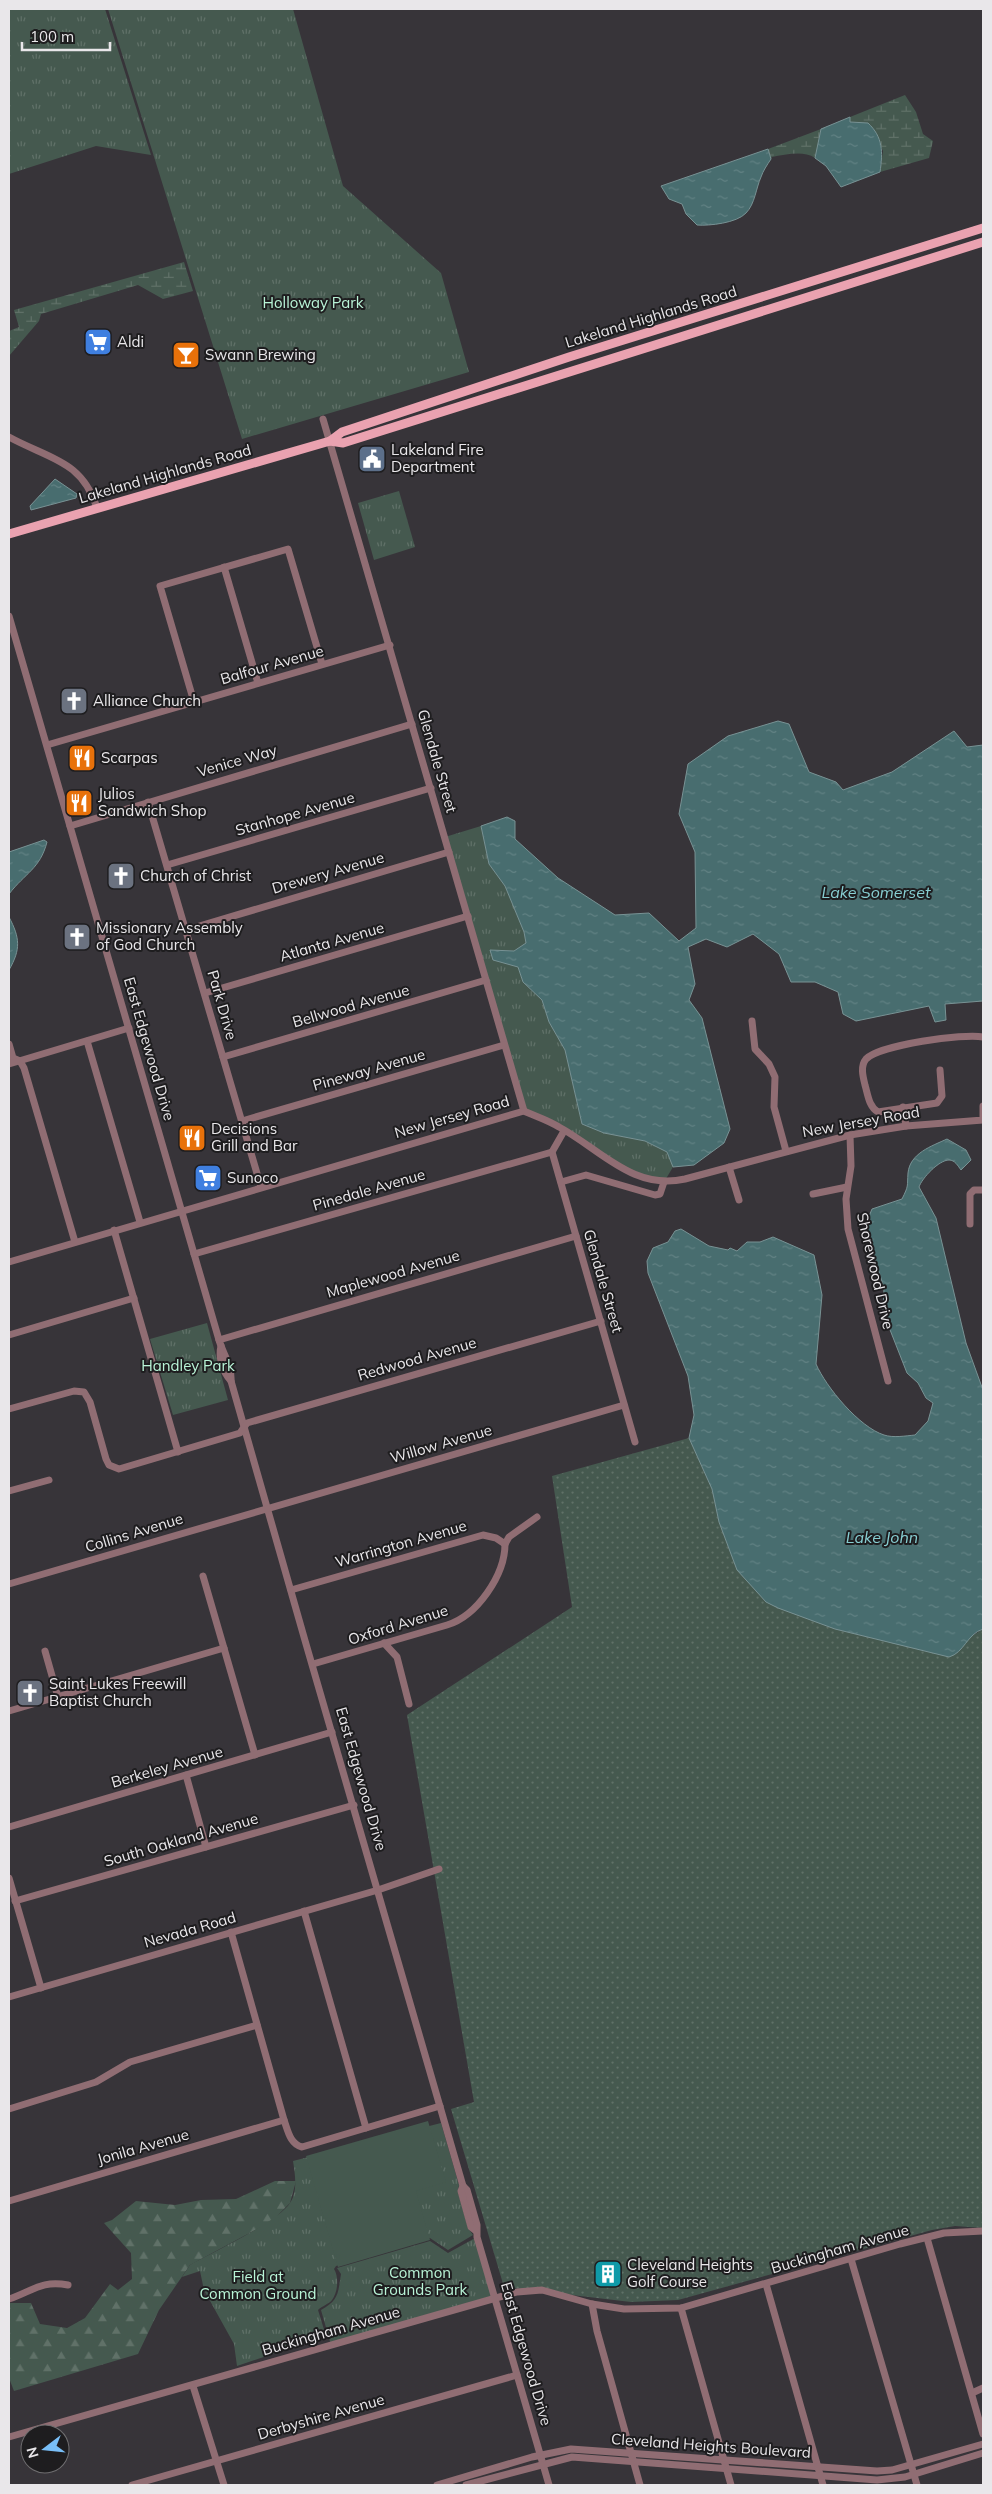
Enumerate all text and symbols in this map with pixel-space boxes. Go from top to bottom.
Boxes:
scale bar [22,20,110,52]
text: 100 m [30,27,74,46]
street label: Lakeland Highlands Road [563,281,739,352]
park label: Holloway Park [263,293,364,312]
supermarket icon: Aldi [83,327,113,357]
place label: Aldi [117,332,144,351]
bar icon: Swann Brewing [171,340,201,370]
place label: Swann Brewing [205,345,316,364]
street label: Lakeland Highlands Road [76,440,253,507]
place label: Lakeland Fire Department [391,440,484,476]
public building icon: Lakeland Fire Department [357,444,387,474]
street label: Balfour Avenue [218,641,326,688]
church icon: Alliance Church [59,686,89,716]
place label: Alliance Church [93,691,201,710]
street label: Glendale Street [414,707,461,815]
street label: Venice Way [195,740,279,781]
restaurant icon: Scarpas [67,743,97,773]
place label: Scarpas [101,748,158,767]
place label: Julios Sandwich Shop [98,784,207,820]
street label: Stanhope Avenue [233,787,357,840]
restaurant icon: Julios Sandwich Shop [64,788,94,818]
street label: Drewery Avenue [270,847,386,898]
church icon: Church of Christ [106,861,136,891]
place label: Church of Christ [140,866,251,885]
water label: Lake Somerset [821,882,931,902]
place label: Missionary Assembly of God Church [96,918,243,954]
street label: Atlanta Avenue [277,918,386,966]
church icon: Missionary Assembly of God Church [62,922,92,952]
street label: Park Drive [203,968,241,1042]
street label: East Edgewood Drive [120,975,179,1123]
street label: Bellwood Avenue [290,980,412,1031]
street label: Pineway Avenue [310,1044,427,1095]
street label: New Jersey Road [392,1091,512,1142]
street label: New Jersey Road [801,1102,921,1141]
place label: Decisions Grill and Bar [211,1119,298,1155]
restaurant icon: Decisions Grill and Bar [177,1123,207,1153]
supermarket icon: Sunoco [193,1163,223,1193]
street label: Pinedale Avenue [310,1164,427,1215]
place label: Sunoco [227,1168,278,1187]
street label: Shorewood Drive [853,1211,898,1331]
street label: Glendale Street [580,1227,627,1335]
street label: Maplewood Avenue [324,1245,462,1302]
street label: Redwood Avenue [355,1332,478,1385]
park label: Handley Park [141,1356,235,1375]
street label: Willow Avenue [388,1420,494,1467]
street label: Collins Avenue [83,1509,185,1556]
street label: Warrington Avenue [333,1516,469,1571]
water label: Lake John [846,1527,918,1547]
street label: Oxford Avenue [346,1600,450,1649]
place label: Saint Lukes Freewill Baptist Church [49,1674,186,1710]
church icon: Saint Lukes Freewill Baptist Church [15,1678,45,1708]
street label: East Edgewood Drive [332,1705,391,1853]
street label: Berkeley Avenue [109,1742,225,1792]
street label: South Oakland Avenue [102,1808,260,1871]
street label: Nevada Road [142,1907,238,1952]
street label: Jonila Avenue [95,2124,191,2169]
street label: Buckingham Avenue [769,2220,911,2277]
place label: Cleveland Heights Golf Course [627,2255,753,2291]
building icon: Cleveland Heights Golf Course [593,2259,623,2289]
park label: Common Grounds Park [373,2263,467,2299]
park label: Field at Common Ground [199,2267,317,2303]
street label: East Edgewood Drive [497,2280,556,2428]
street label: Buckingham Avenue [260,2302,402,2359]
street label: Derbyshire Avenue [255,2389,386,2444]
north arrow [20,2424,70,2474]
street label: Cleveland Heights Boulevard [611,2429,811,2462]
text: N [22,2445,43,2460]

